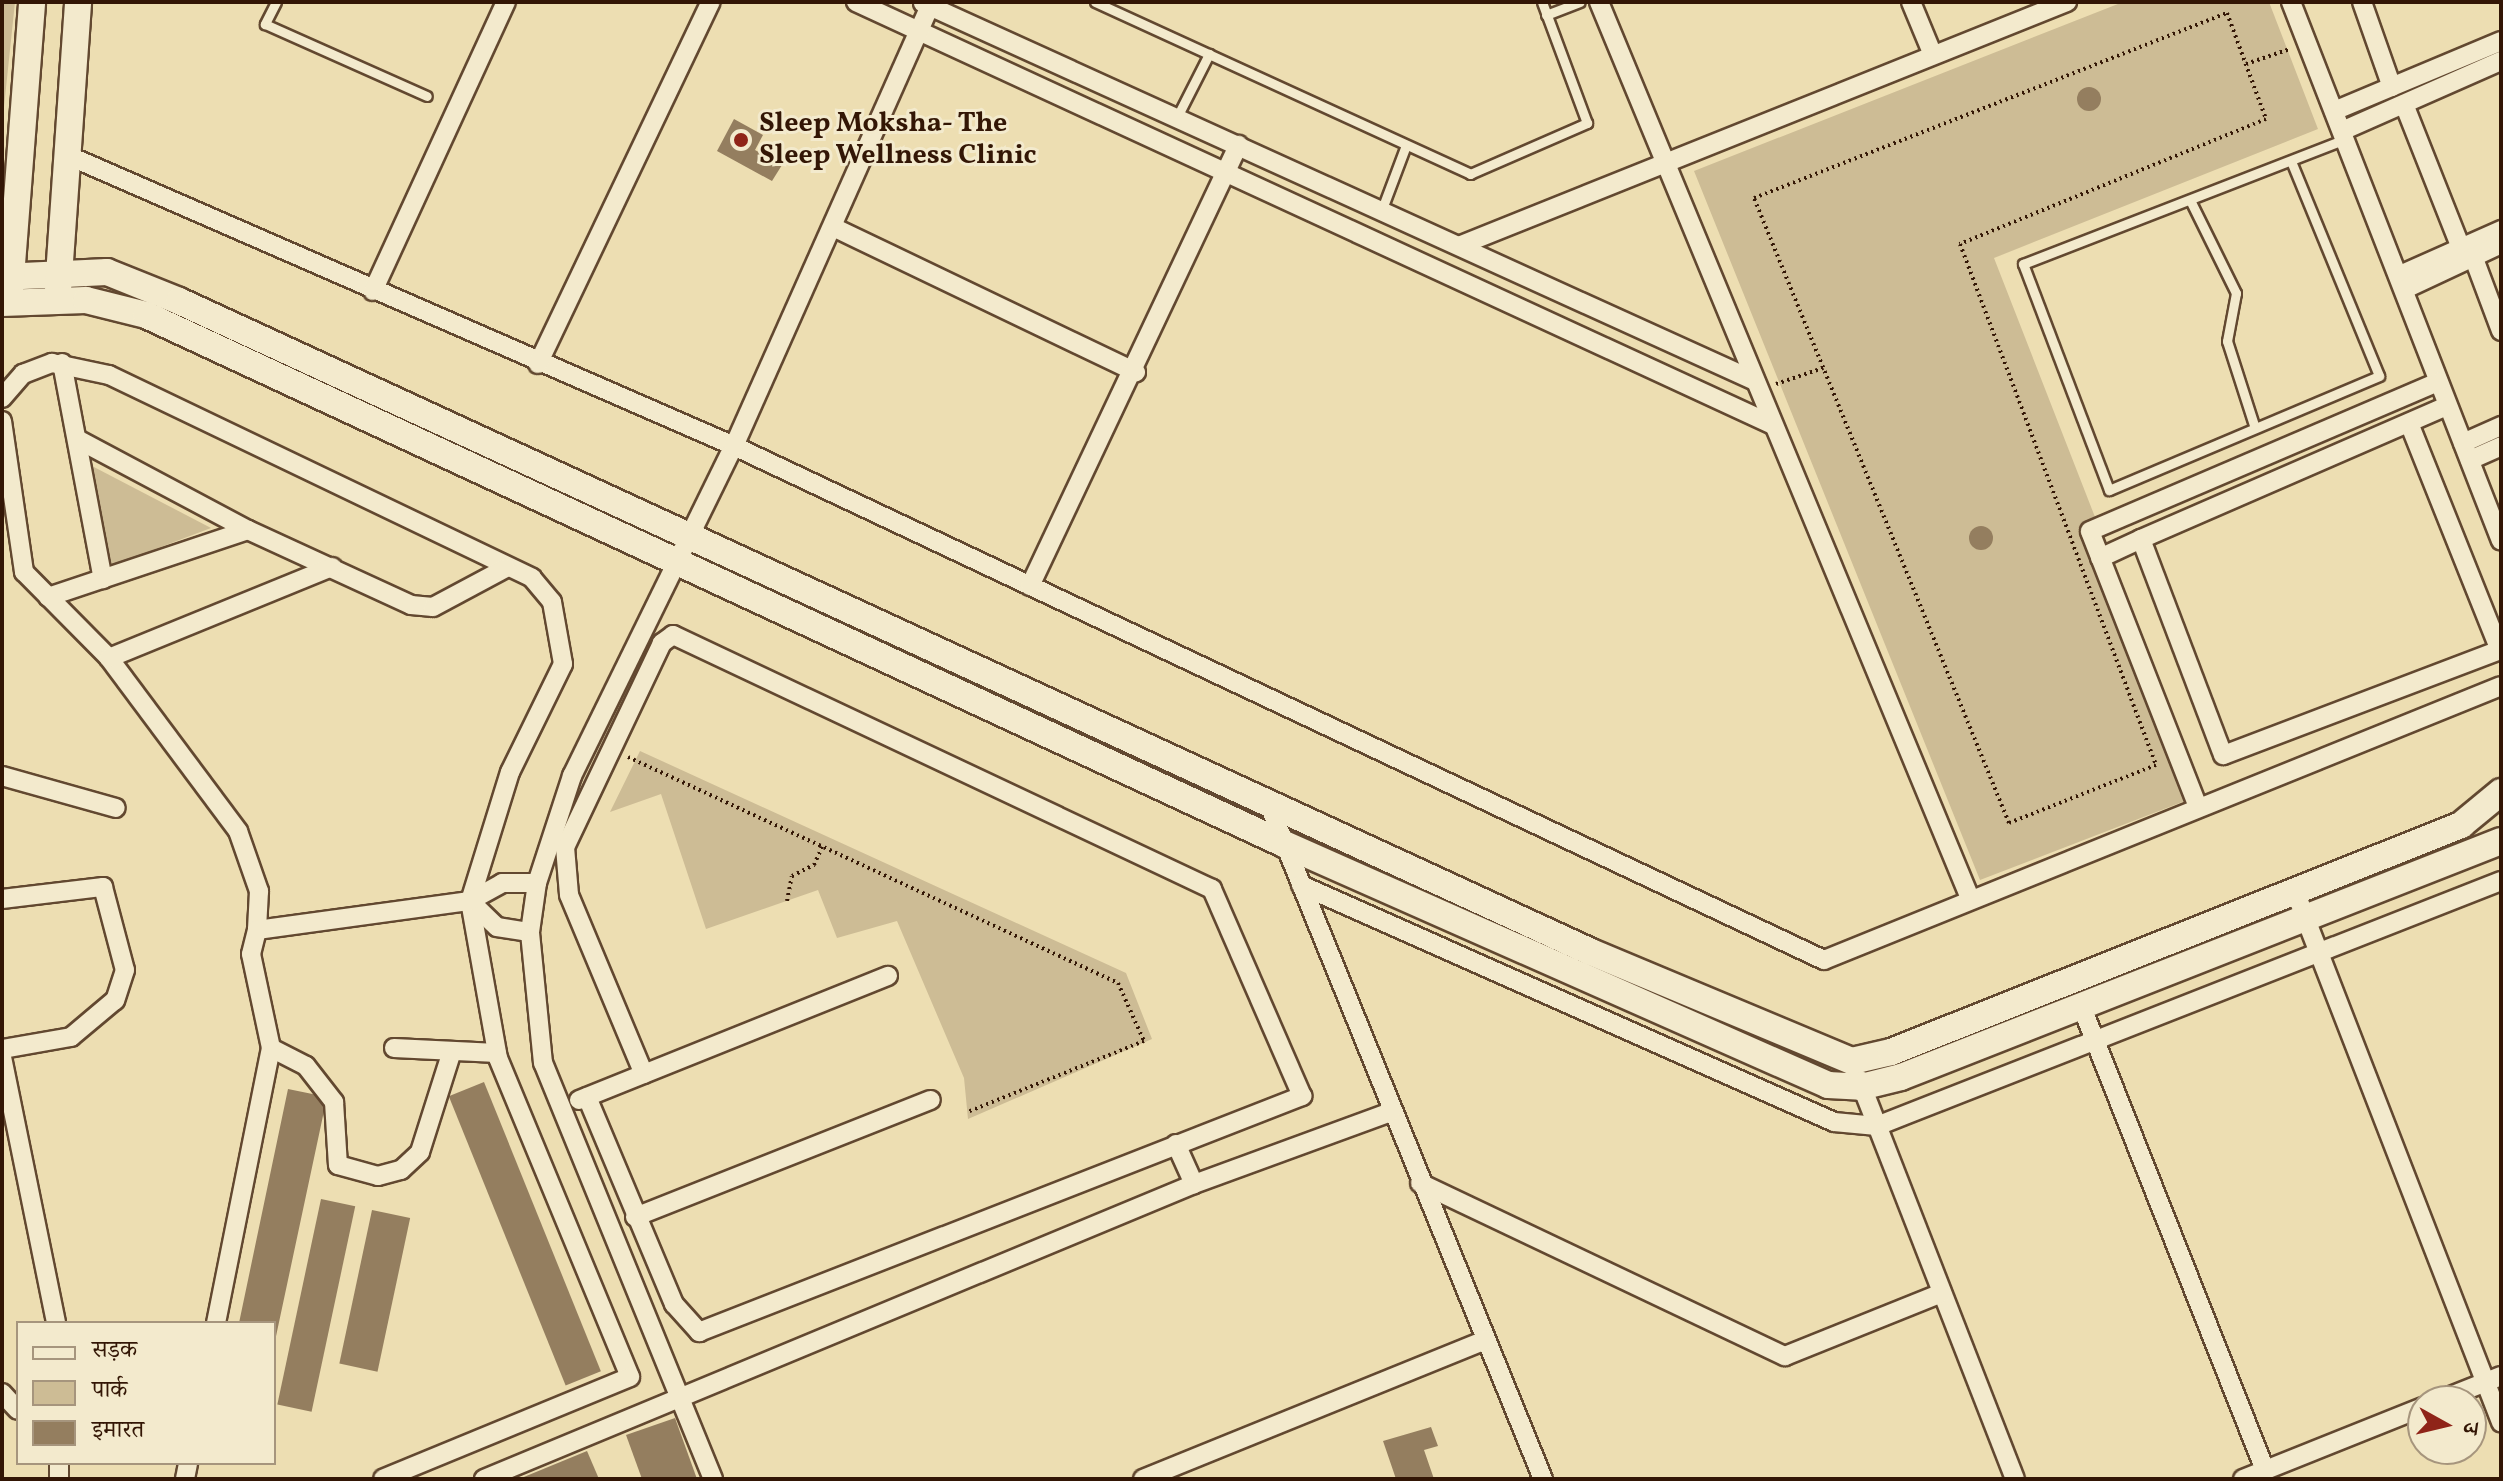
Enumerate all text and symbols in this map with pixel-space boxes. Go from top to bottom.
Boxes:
place label: Sleep Moksha- The Sleep Wellness Clinic [759,107,1037,173]
marker: Sleep Moksha- The Sleep Wellness Clinic [730,129,752,151]
legend [16,1321,276,1465]
text: सड़क [92,1334,137,1368]
text: पार्क [92,1374,127,1408]
north arrow [2407,1385,2487,1465]
text: इमारत [92,1414,144,1448]
text: उ [2453,1420,2485,1436]

